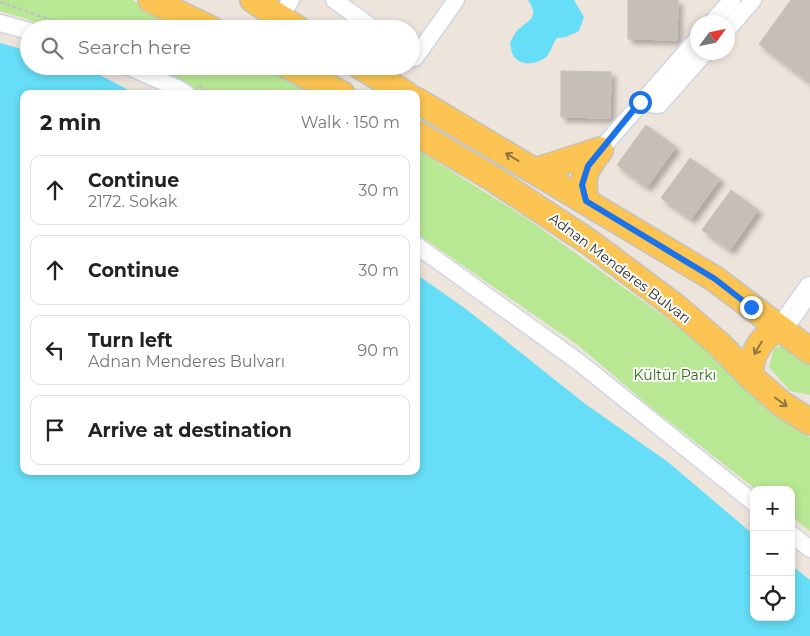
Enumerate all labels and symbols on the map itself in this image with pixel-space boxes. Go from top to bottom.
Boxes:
north arrow [690,15,735,60]
route start [629,91,652,114]
one-way arrow [506,152,520,162]
street label: Adnan Menderes Bulvarı [546,209,694,327]
route end [740,296,763,319]
one-way arrow [752,340,762,354]
park label: Kültür Parkı [634,366,716,384]
one-way arrow [774,397,788,407]

